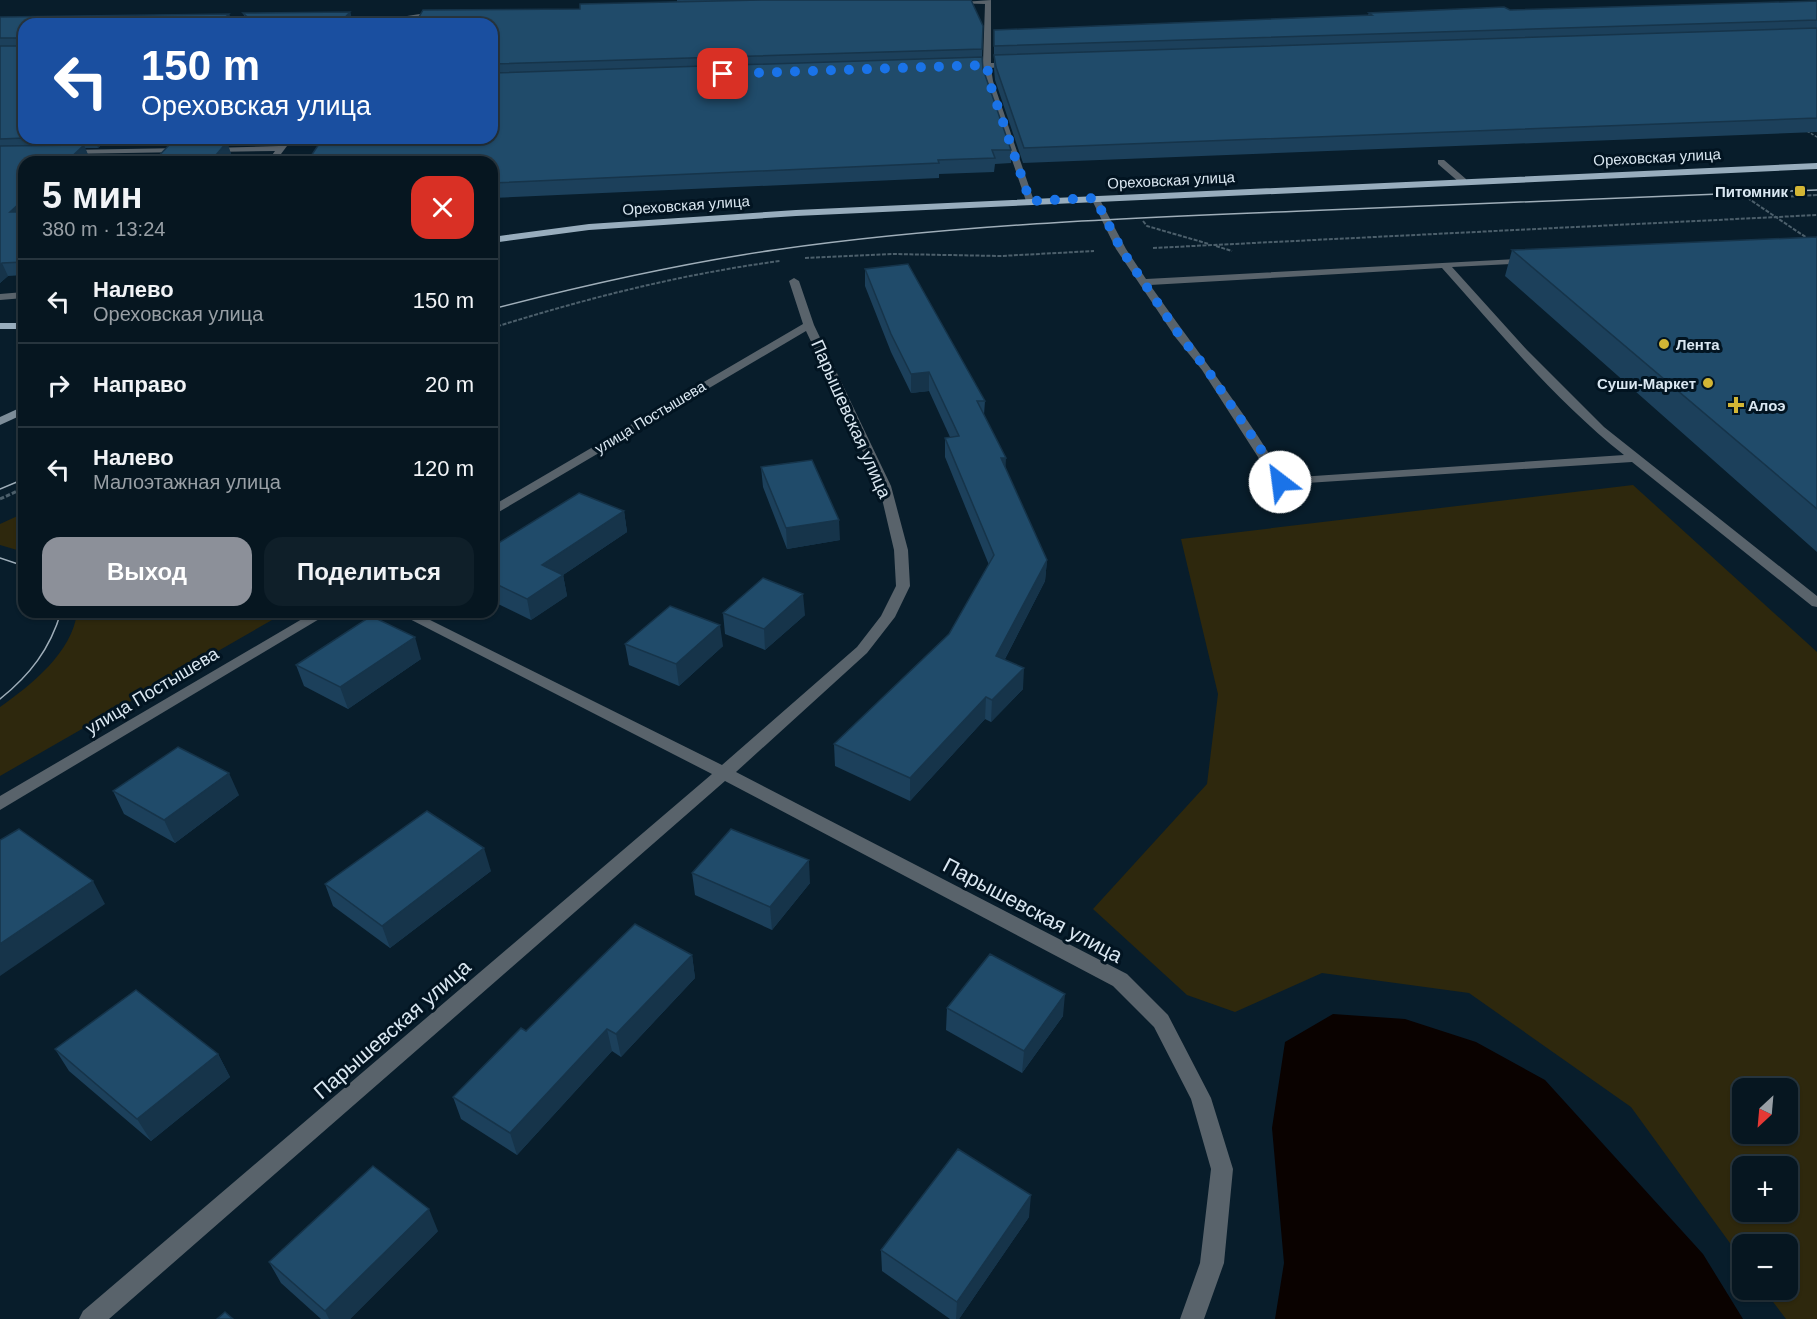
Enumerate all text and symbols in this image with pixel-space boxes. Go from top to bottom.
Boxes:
icon: left [42,42,120,120]
text: 150 m [141,42,260,89]
pin [697,48,748,99]
icon: arrive [706,57,739,90]
text: Ореховская улица [141,91,371,121]
street label: Ореховская улица [1593,145,1722,169]
street label: Ореховская улица [1107,168,1236,192]
text: 5 мин [42,175,143,216]
button: close [411,176,474,239]
place label: Питомник [1715,183,1788,200]
marker: Питомник [1793,184,1807,198]
street label: Ореховская улица [622,192,751,218]
text: 380 m · 13:24 [42,218,165,240]
text: Налево [93,277,174,302]
icon: left [42,285,75,318]
text: 150 m [413,288,474,313]
text: Ореховская улица [93,303,263,325]
place label: Лента [1676,336,1720,353]
street label: Парышевская улица [807,337,895,502]
marker: Лента [1657,337,1671,351]
icon: right [42,369,75,402]
text: Направо [93,372,187,397]
text: 20 m [425,372,474,397]
place label: Суши-Маркет [1597,375,1696,392]
marker: Суши-Маркет [1701,376,1715,390]
street label: улица Постышева [592,377,709,457]
place label: Алоэ [1748,397,1785,414]
marker: Алоэ [1729,398,1743,412]
text: Налево [93,445,174,470]
position arrow [1248,450,1312,514]
icon: left [42,453,75,486]
text: 120 m [413,456,474,481]
text: Малоэтажная улица [93,471,281,493]
button: Выход [42,537,252,606]
button: Поделиться [264,537,474,606]
street label: улица Постышева [82,643,223,739]
street label: Парышевская улица [939,853,1127,967]
street label: Парышевская улица [309,955,475,1103]
north arrow [1732,1078,1798,1144]
map controls [1732,1078,1798,1300]
button: + [1732,1156,1798,1222]
button: − [1732,1234,1798,1300]

